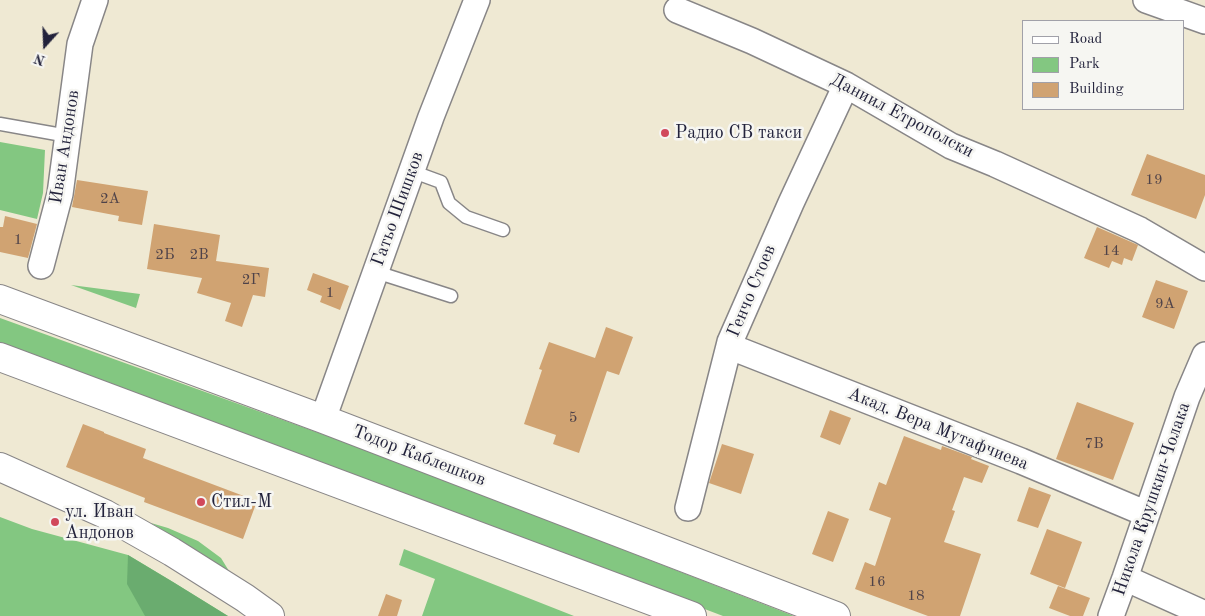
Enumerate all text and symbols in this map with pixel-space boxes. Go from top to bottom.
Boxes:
north arrow [20,20,70,70]
legend [1022,20,1185,110]
text: Road [1069,32,1102,47]
text: N [32,51,47,68]
text: Park [1069,57,1100,72]
street label: Даниил Етрополски [827,69,977,163]
text: Building [1069,82,1124,97]
street label: Иван Андонов [45,88,85,206]
place label: Радио СВ такси [675,122,802,144]
marker: Радио СВ такси [659,127,671,139]
street label: Гатьо Шишков [367,149,429,269]
house number: 19 [1145,171,1163,189]
house number: 2А [100,190,120,208]
house number: 1 [14,231,22,249]
street label: Генчо Стоев [723,242,781,340]
house number: 14 [1102,242,1120,260]
house number: 2Б [155,246,175,264]
house number: 2В [189,246,209,264]
house number: 2Г [242,271,260,289]
house number: 1 [326,284,334,302]
house number: 9А [1155,295,1175,313]
street label: Акад. Вера Мутафчиева [844,383,1032,475]
street label: Никола Крушкин-Чолака [1109,399,1195,599]
house number: 5 [569,409,577,427]
street label: Тодор Каблешков [349,421,489,491]
house number: 7В [1084,435,1104,453]
place label: Стил-М [211,491,272,513]
marker: Стил-М [195,496,207,508]
place label: ул. Иван Андонов [65,501,134,544]
marker: ул. Иван Андонов [49,516,61,528]
house number: 16 [868,573,886,591]
house number: 18 [907,587,925,605]

